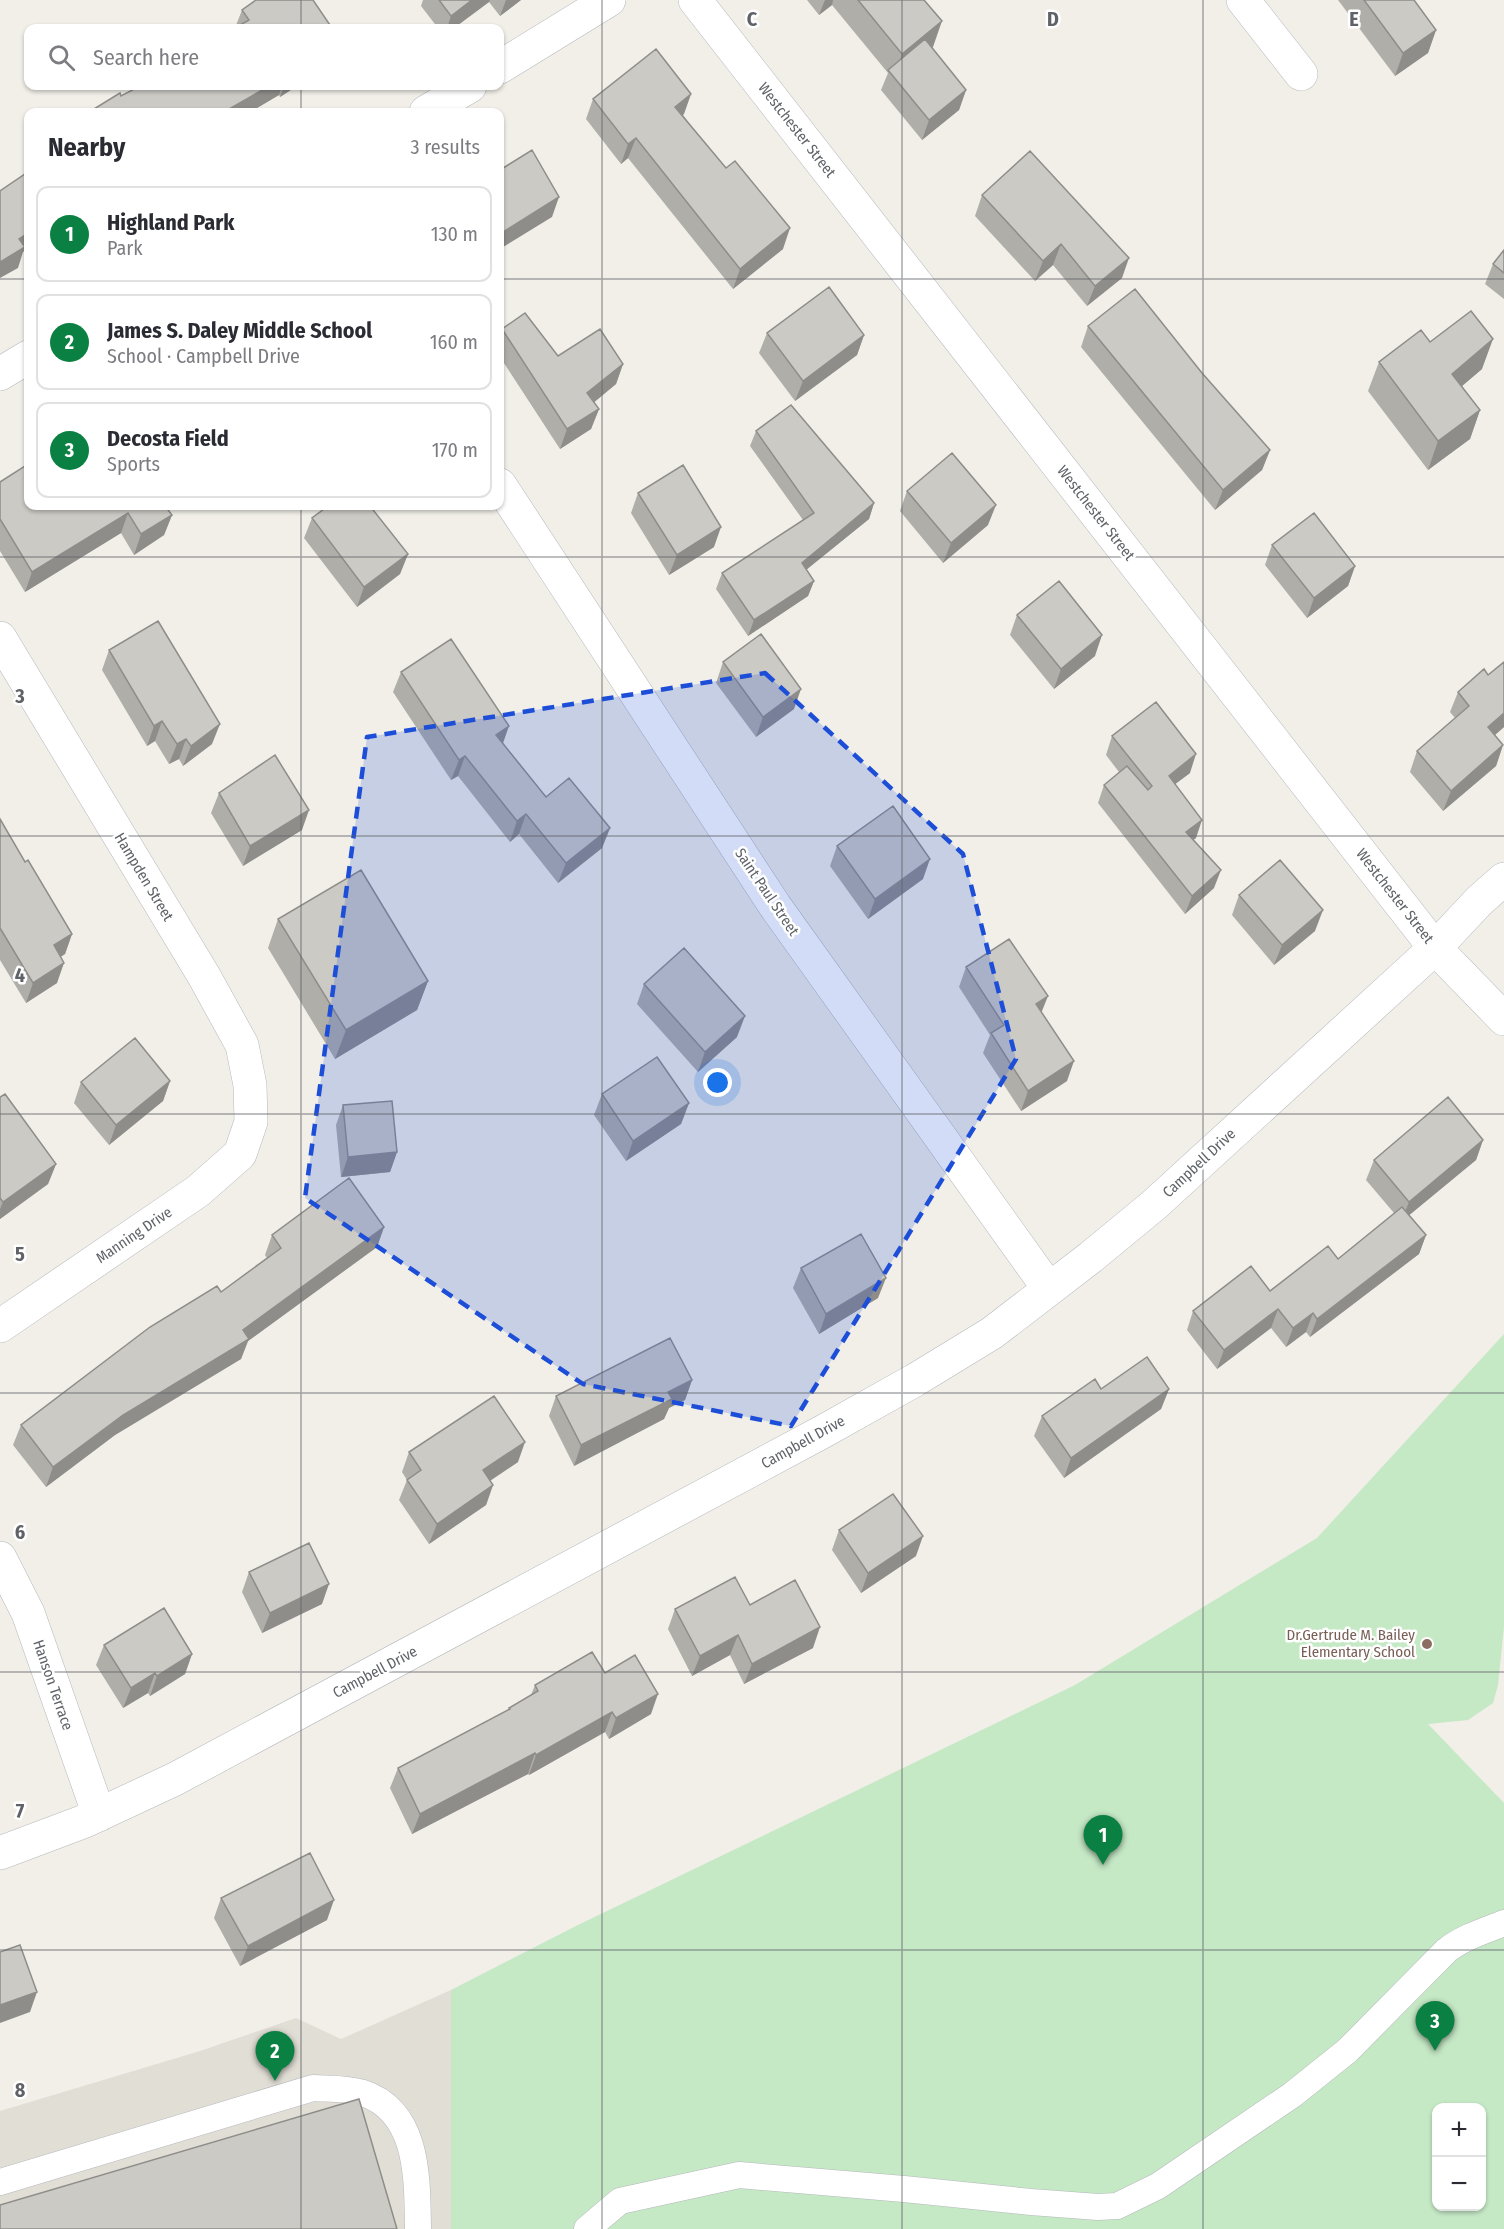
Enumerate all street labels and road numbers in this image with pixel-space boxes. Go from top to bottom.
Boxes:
street label: Westchester Street [754,79,840,181]
street label: Westchester Street [1053,462,1139,564]
street label: Hampden Street [111,830,177,924]
street label: Saint Paul Street [731,845,803,939]
street label: Westchester Street [1352,845,1438,947]
street label: Campbell Drive [1159,1125,1239,1201]
street label: Manning Drive [93,1203,175,1267]
street label: Campbell Drive [758,1412,848,1472]
street label: Hanson Terrace [29,1637,77,1733]
street label: Campbell Drive [330,1642,420,1702]

